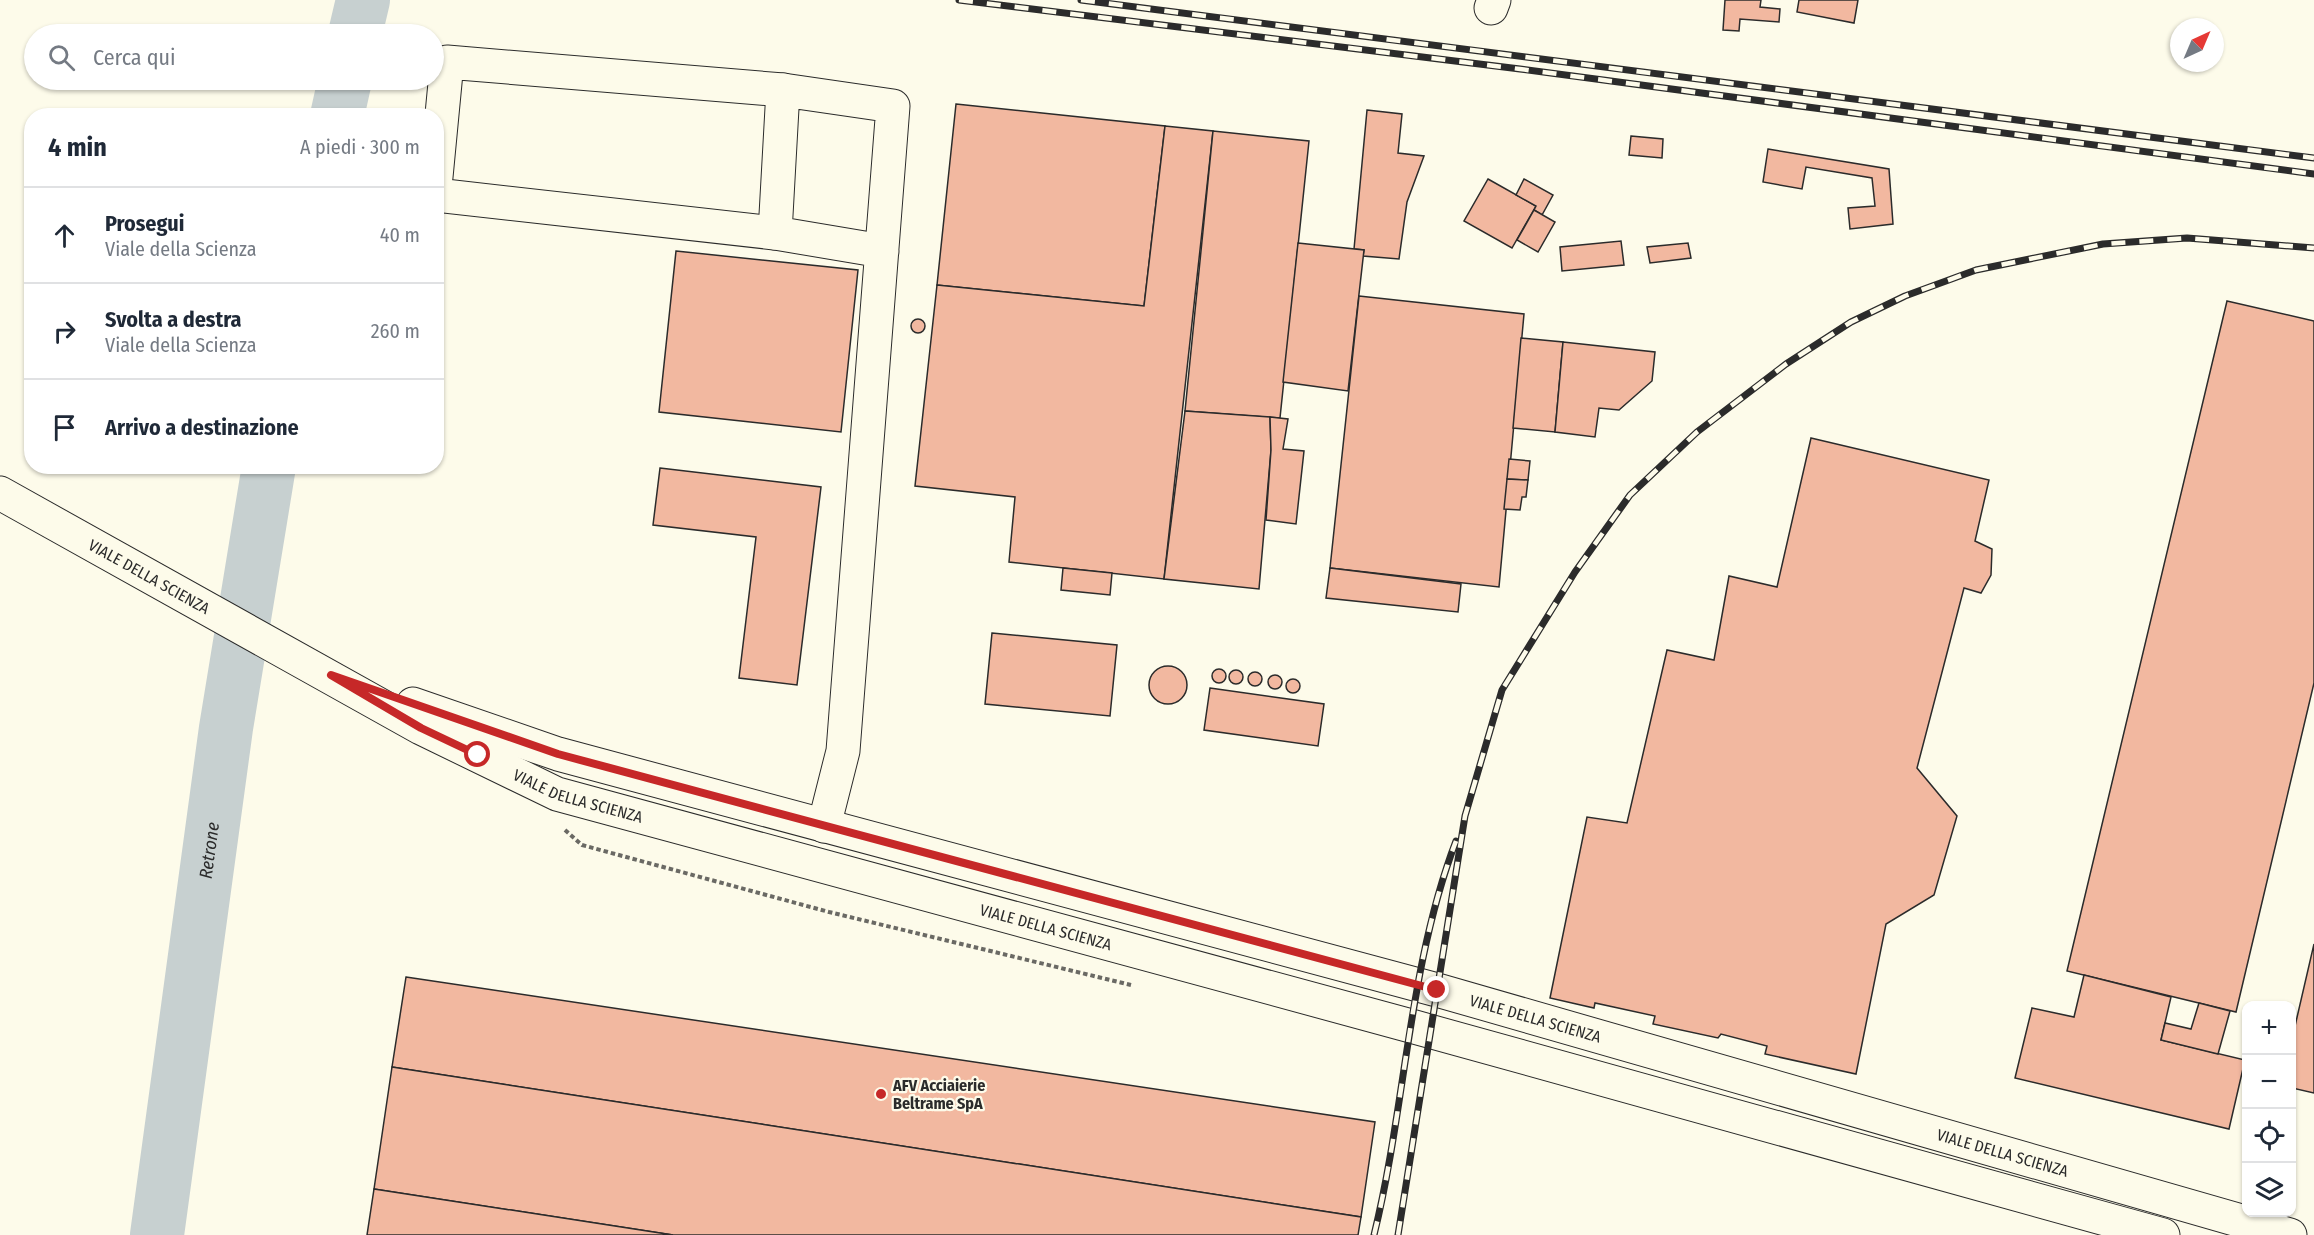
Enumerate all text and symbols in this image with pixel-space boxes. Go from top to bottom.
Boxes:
north arrow [2170,18,2224,72]
search box [24,24,444,90]
icon: search [45,41,78,74]
text: Cerca qui [93,44,176,71]
text: 4 min [48,132,107,163]
text: A piedi · 300 m [300,135,420,159]
text: Prosegui [105,210,184,237]
icon: ahead [48,219,81,252]
text: 40 m [380,223,420,247]
text: Viale della Scienza [105,237,257,261]
text: Svolta a destra [105,306,242,333]
icon: right [48,315,81,348]
text: 260 m [371,319,420,343]
text: Viale della Scienza [105,333,257,357]
icon: arrive [48,411,81,444]
text: Arrivo a destinazione [105,414,299,441]
street label: VIALE DELLA SCIENZA [85,535,214,618]
route start [464,741,490,767]
street label: VIALE DELLA SCIENZA [510,765,646,827]
water label: Retrone [195,820,224,880]
street label: VIALE DELLA SCIENZA [978,900,1115,954]
route end [1423,976,1449,1002]
street label: VIALE DELLA SCIENZA [1468,990,1604,1046]
map controls [2242,1001,2296,1217]
button: + [2242,1001,2296,1055]
button: − [2242,1055,2296,1109]
place label: AFV Acciaierie Beltrame SpA [892,1076,985,1113]
marker: AFV Acciaierie Beltrame SpA [874,1087,888,1101]
button: locate [2242,1109,2296,1163]
street label: VIALE DELLA SCIENZA [1935,1125,2071,1181]
button: layers [2242,1163,2296,1217]

